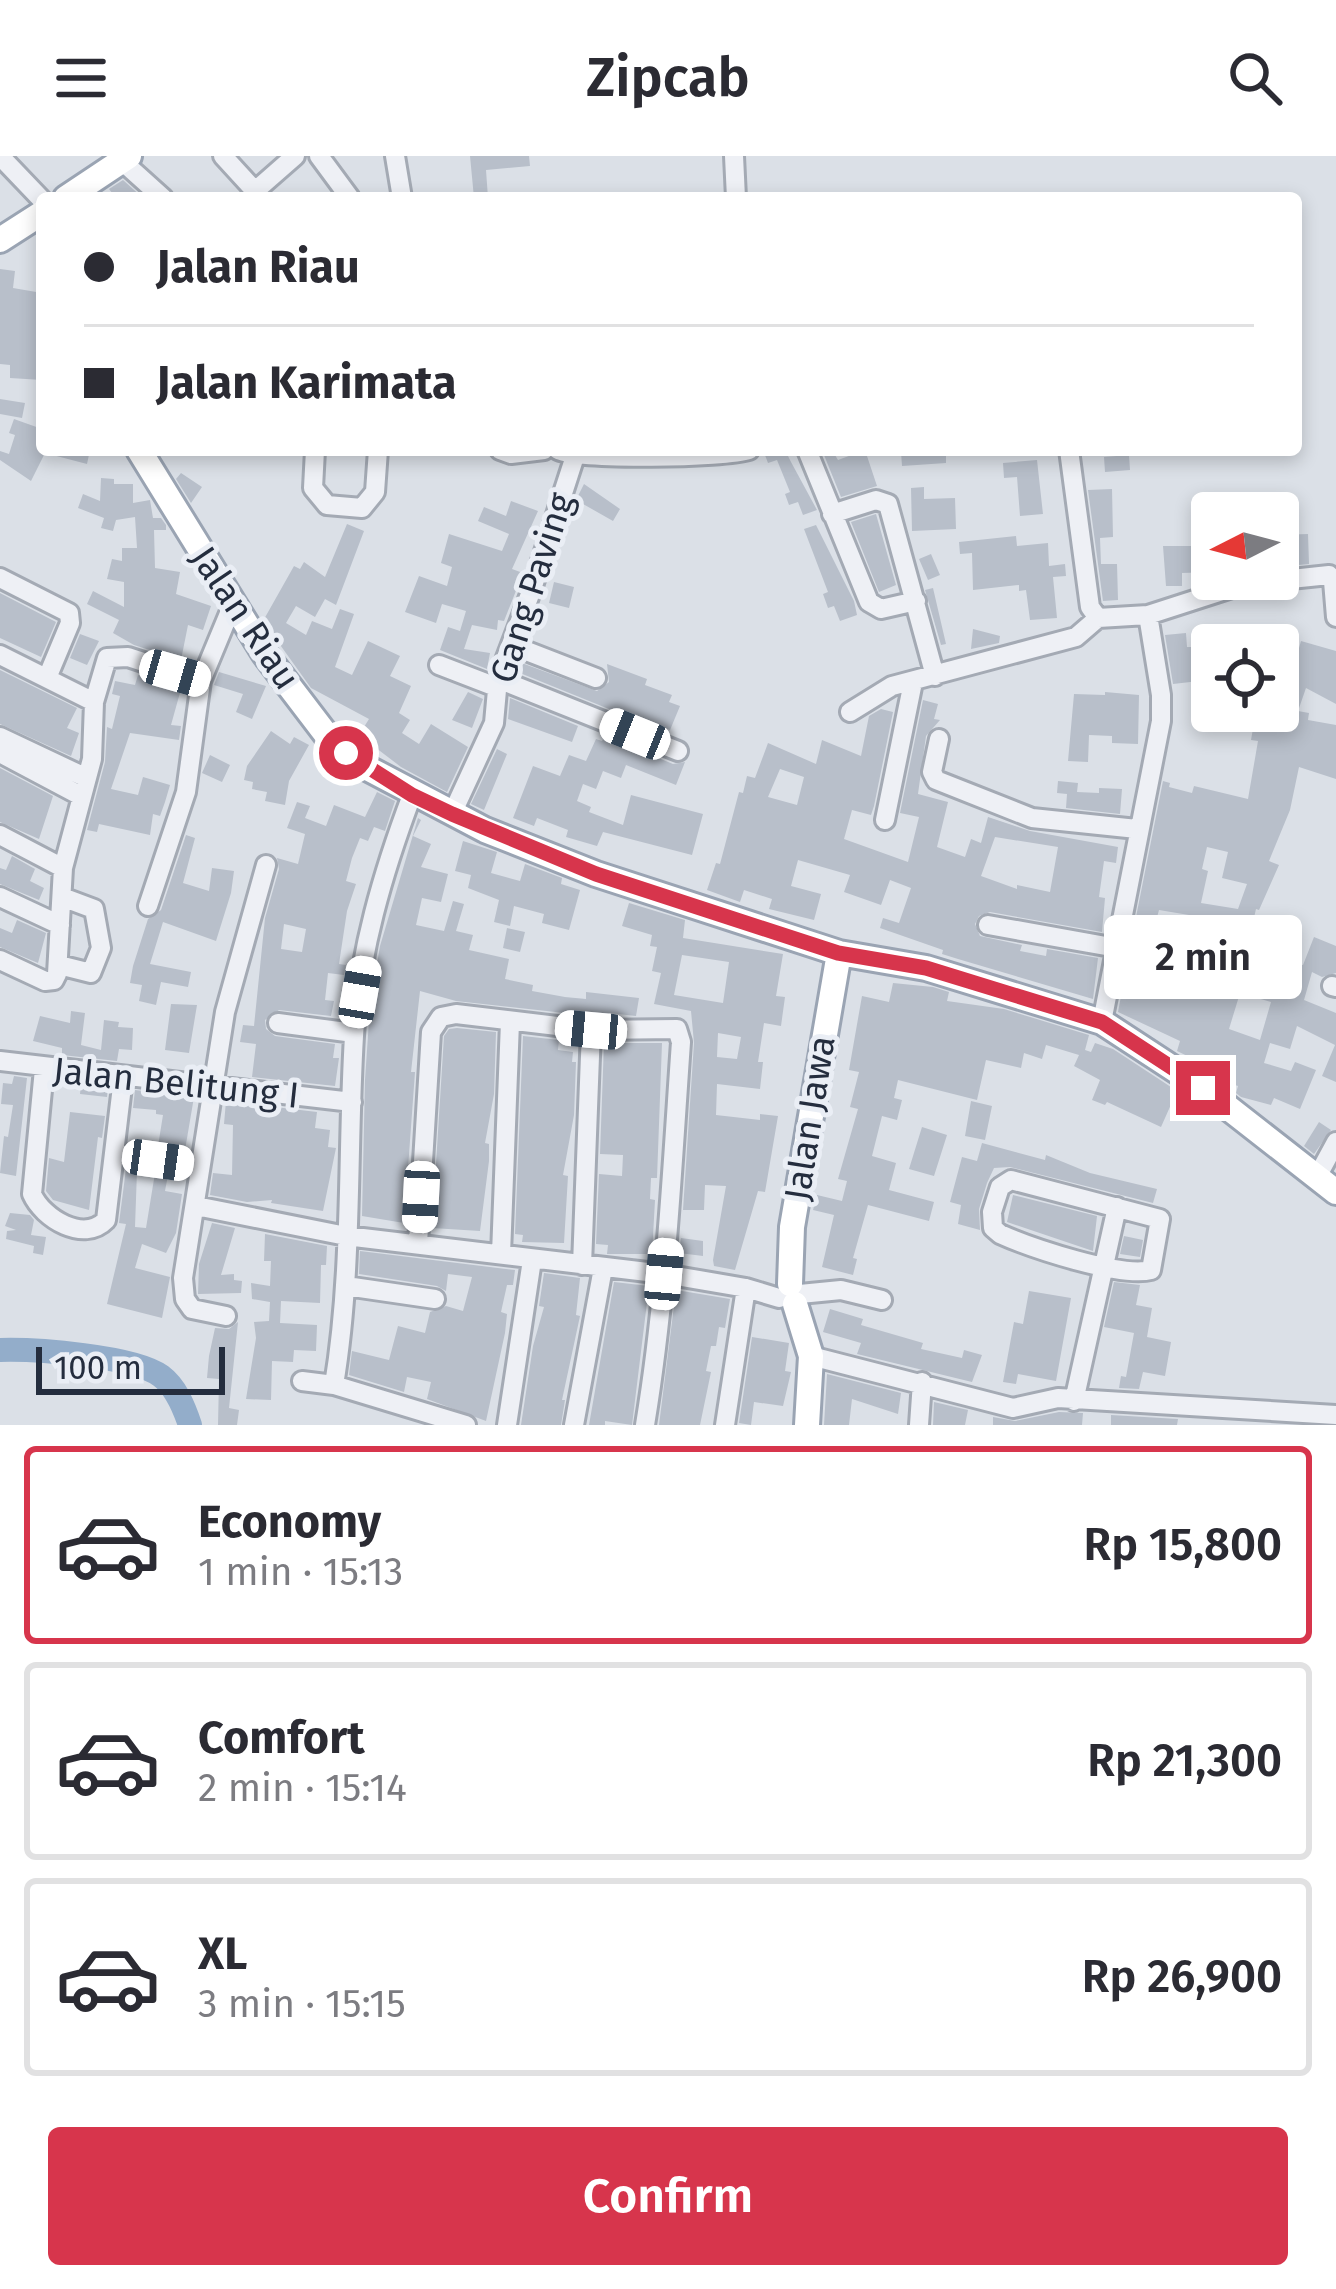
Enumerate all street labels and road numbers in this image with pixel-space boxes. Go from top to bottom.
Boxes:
street label: Gang Paving [481,487,583,689]
street label: Jalan Riau [181,538,309,698]
street label: Jalan Jawa [775,1033,845,1203]
street label: Jalan Belitung I [51,1048,301,1118]

